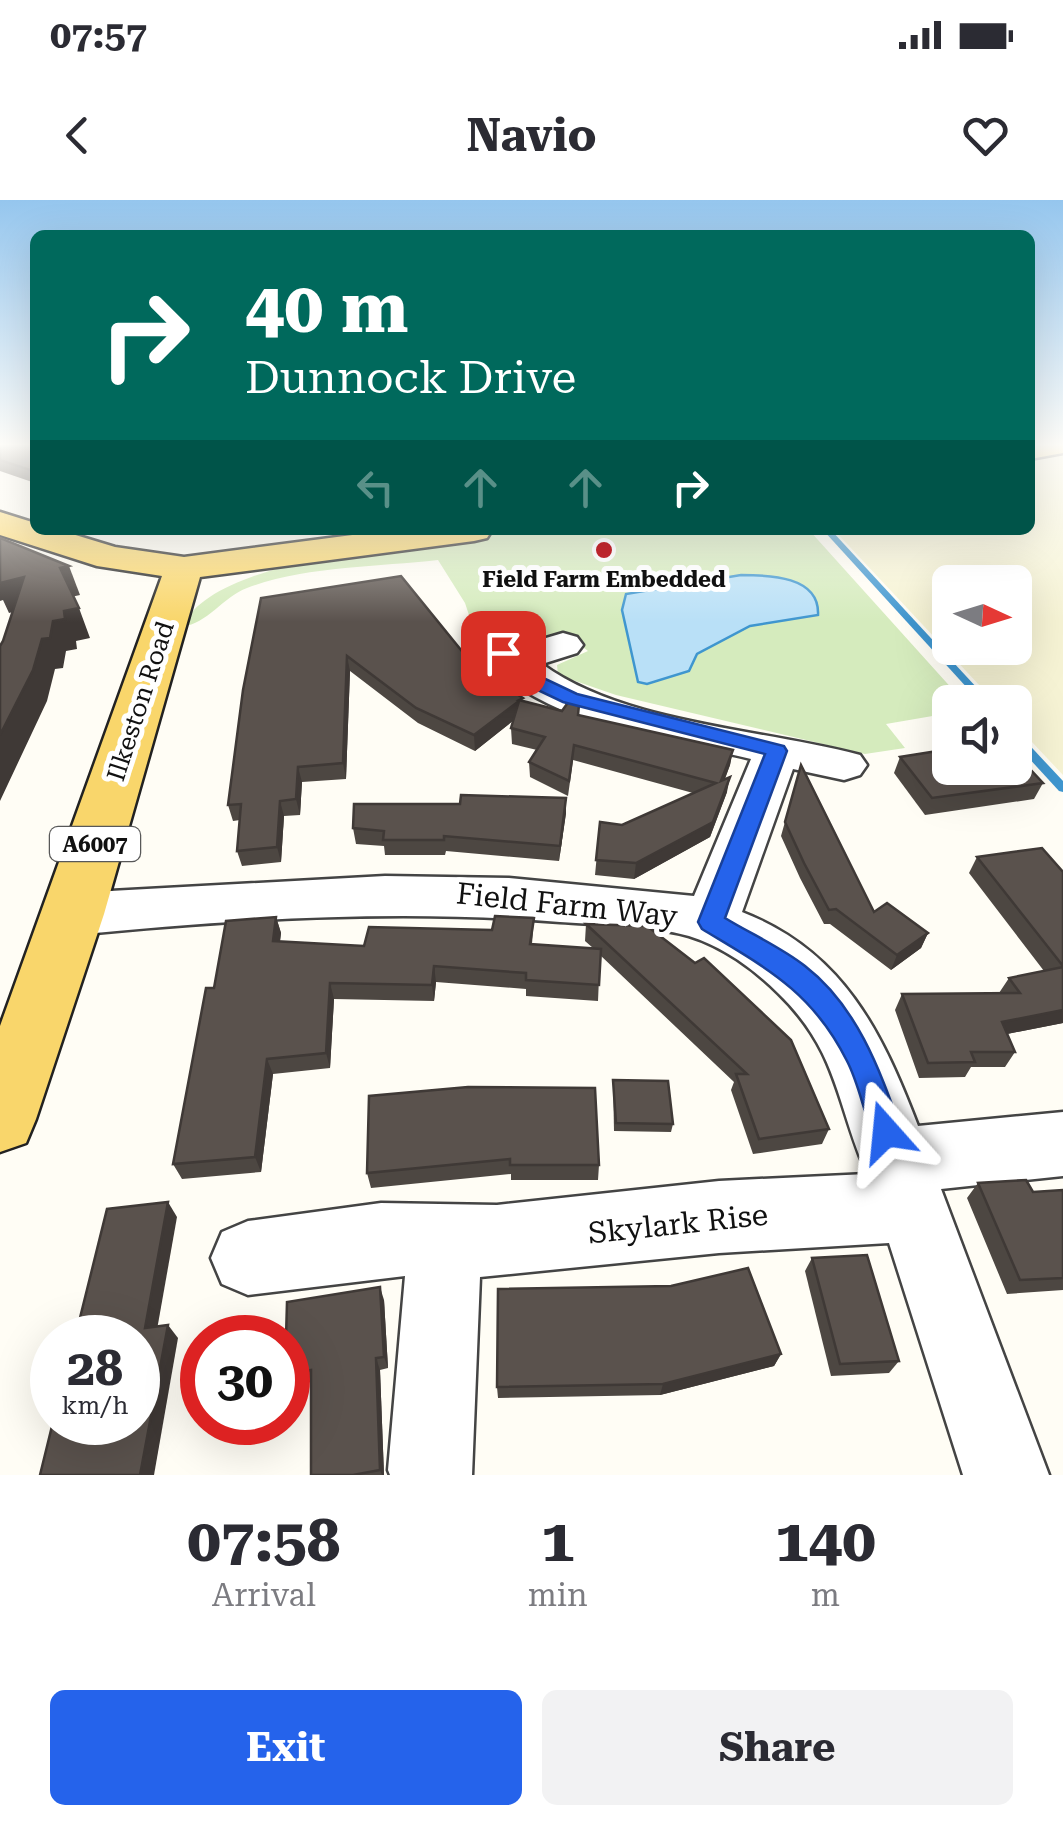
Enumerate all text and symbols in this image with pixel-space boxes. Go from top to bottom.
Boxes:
text: 07:57 [50,13,147,57]
icon: back [50,108,105,163]
icon: heart [958,108,1013,163]
text: Navio [466,109,597,162]
text: 40 m [245,267,409,349]
icon: right [80,270,210,400]
text: Dunnock Drive [245,351,576,404]
icon: left [348,460,403,515]
icon: ahead [453,460,508,515]
icon: ahead [558,460,613,515]
icon: right [663,460,718,515]
marker: Field Farm Embedded [593,539,615,561]
north arrow [932,565,1032,665]
map controls [932,565,1032,785]
place label: Field Farm Embedded [482,567,726,592]
pin [461,611,546,696]
street label: Ilkeston Road [101,618,180,785]
icon: arrive [476,626,531,681]
button: sound [932,685,1032,785]
road number: A6007 [50,827,140,861]
street label: Field Farm Way [455,875,680,934]
position arrow [834,1080,938,1184]
street label: Skylark Rise [586,1197,770,1250]
speed limit sign: 30 [180,1315,310,1445]
text: 28 [67,1339,123,1397]
text: km/h [62,1391,128,1420]
text: 07:58 [187,1505,340,1576]
text: 1 [541,1505,574,1576]
text: 140 [775,1505,876,1576]
text: Arrival [212,1576,316,1614]
text: min [528,1576,588,1614]
text: m [811,1576,840,1614]
button: Exit [50,1690,522,1805]
button: Share [542,1690,1013,1805]

